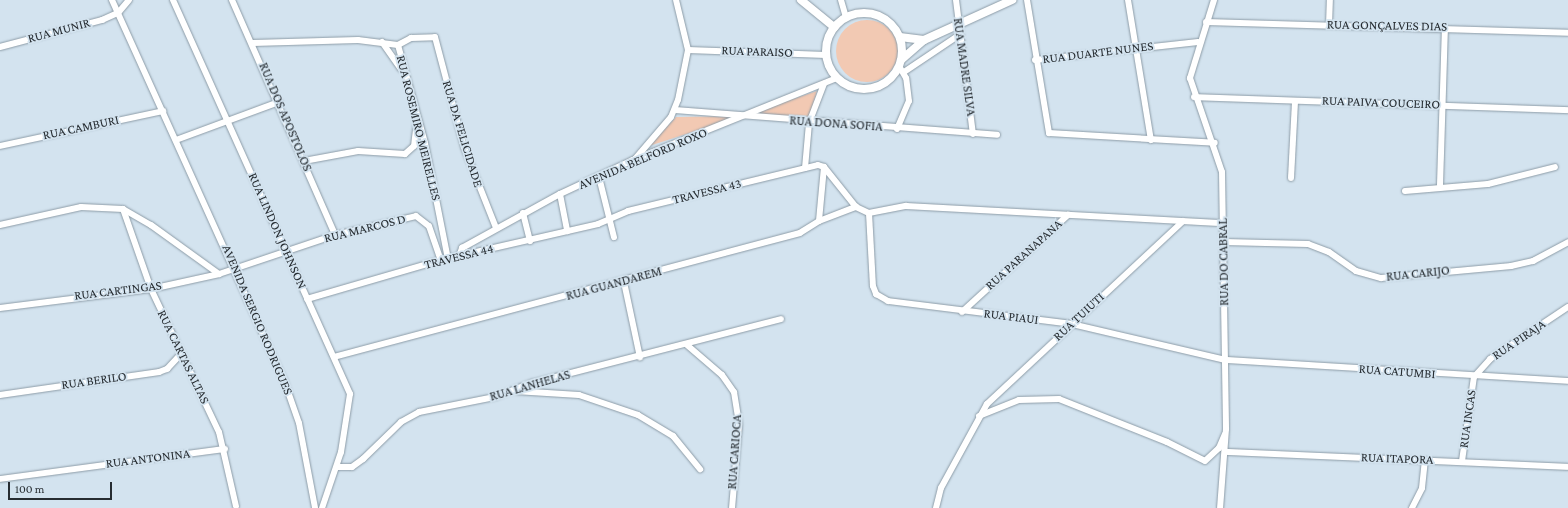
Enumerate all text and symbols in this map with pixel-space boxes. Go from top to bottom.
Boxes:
street label: RUA MUNIR [26,15,92,47]
street label: RUA MADRE SILVA [949,17,979,117]
street label: RUA GONÇALVES DIAS [1327,17,1447,35]
street label: RUA DUARTE NUNES [1042,38,1154,68]
street label: RUA PARAISO [721,43,793,61]
street label: RUA ROSEMIRO MEIRELLES [392,54,444,202]
street label: RUA DOS APOSTOLOS [255,60,315,174]
street label: RUA DA FELICIDADE [438,79,486,189]
street label: RUA PAIVA COUCEIRO [1322,93,1440,113]
street label: RUA CAMBURI [41,112,121,144]
street label: RUA DONA SOFIA [789,113,883,135]
street label: AVENIDA BELFORD ROXO [576,125,710,193]
street label: RUA LINDON JOHNSON [244,171,310,291]
street label: TRAVESSA 43 [671,176,743,208]
street label: RUA MARCOS D [322,211,408,247]
street label: RUA PARANAPANA [982,216,1066,294]
street label: RUA DO CABRAL [1215,218,1233,306]
street label: TRAVESSA 44 [423,241,495,273]
street label: AVENIDA SERGIO RODRIGUES [218,243,296,397]
street label: RUA CARIJO [1385,263,1451,285]
street label: RUA GUANDAREM [564,264,664,304]
street label: RUA CARTINGAS [73,278,163,304]
street label: RUA TUIUTI [1050,289,1108,345]
street label: RUA PIAUI [983,306,1039,328]
street label: RUA CARTAS ALTAS [154,308,212,406]
street label: RUA PIRAJA [1489,316,1549,364]
street label: RUA CATUMBI [1358,362,1436,382]
street label: RUA LANHELAS [488,367,572,405]
street label: RUA BERILO [60,369,128,393]
street label: RUA INCAS [1456,389,1480,449]
street label: RUA CARIOCA [725,414,745,490]
street label: RUA ANTONINA [105,446,191,472]
street label: RUA ITAPORA [1361,450,1433,468]
scale bar [10,474,114,500]
text: 100 m [15,482,44,496]

